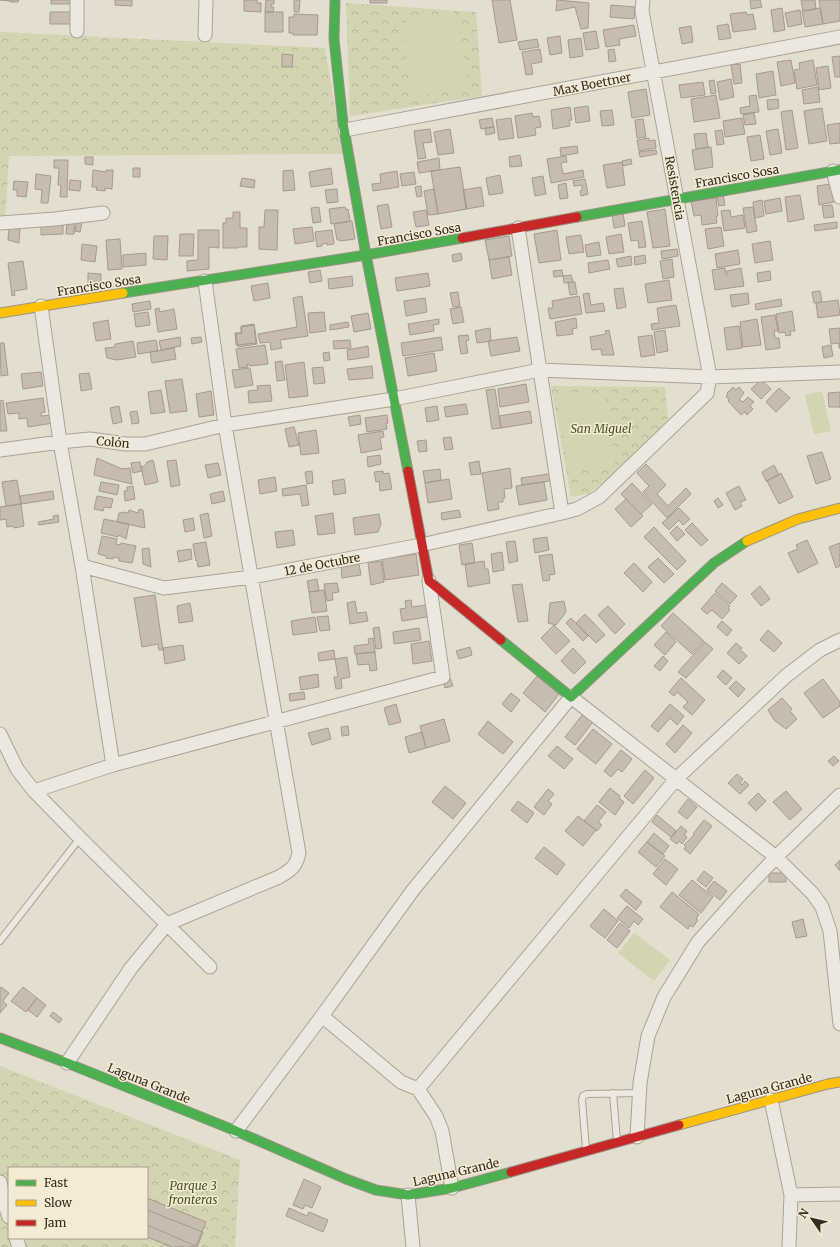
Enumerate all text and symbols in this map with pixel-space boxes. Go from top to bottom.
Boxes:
street label: Max Boettner [552,69,633,99]
street label: Resistencia [662,155,688,222]
street label: Francisco Sosa [694,161,781,191]
street label: Francisco Sosa [376,219,463,249]
street label: Francisco Sosa [56,271,143,299]
park label: San Miguel [570,421,632,436]
street label: Colón [96,433,130,451]
street label: 12 de Octubre [283,549,361,579]
street label: Laguna Grande [105,1060,193,1106]
street label: Laguna Grande [725,1069,813,1107]
street label: Laguna Grande [411,1155,501,1189]
legend [8,1167,148,1239]
text: Fast [44,1175,68,1190]
park label: Parque 3 fronteras [167,1178,217,1207]
text: Slow [44,1195,73,1210]
north arrow [792,1199,832,1239]
text: N [795,1206,812,1221]
text: Jam [43,1215,67,1230]

